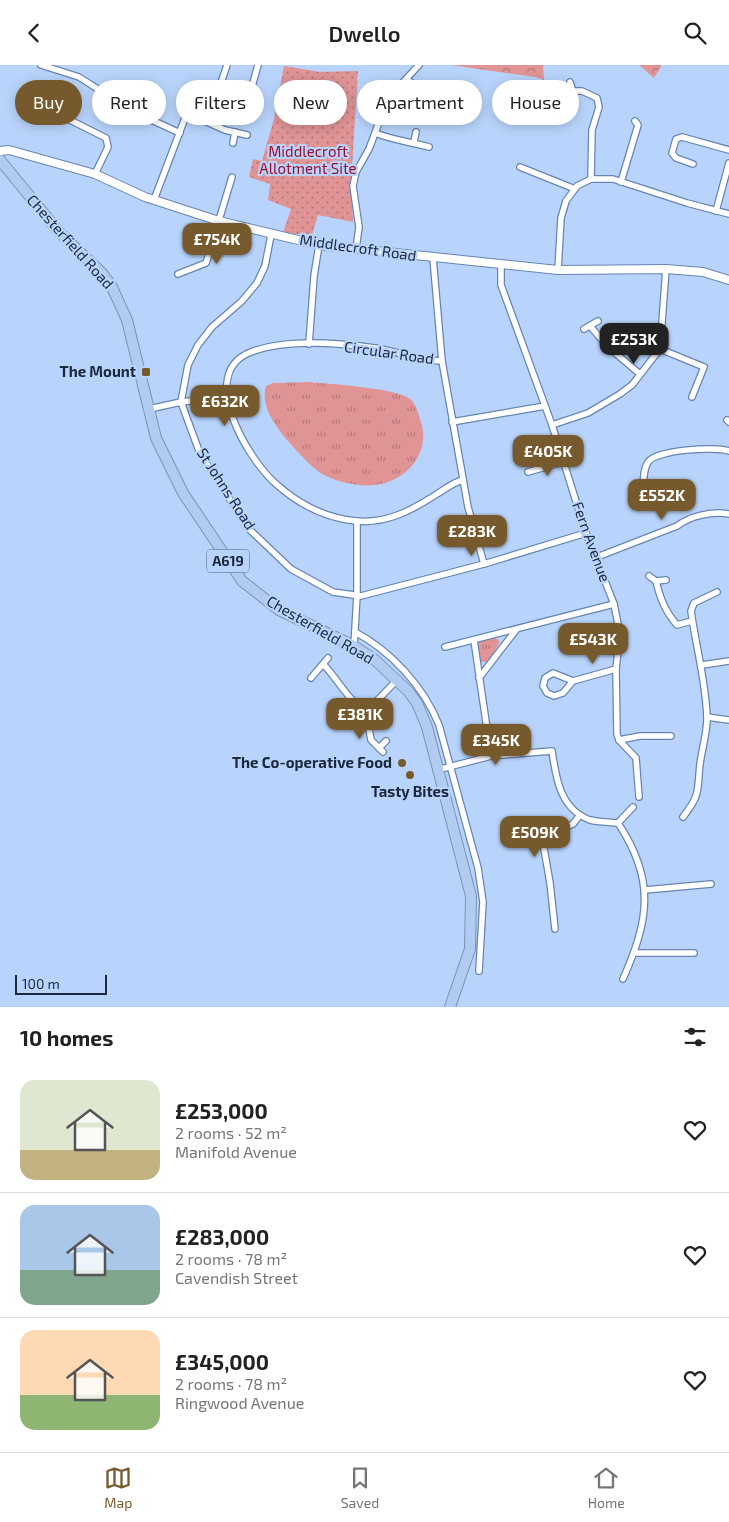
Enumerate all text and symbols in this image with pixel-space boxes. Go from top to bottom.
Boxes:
icon: back [20,19,48,47]
icon: search [681,19,709,47]
text: Dwello [329,20,400,46]
chip: Buy [15,80,82,125]
chip: Rent [92,80,166,125]
chip: Filters [176,80,264,125]
chip: New [274,80,347,125]
chip: Apartment [357,80,482,125]
chip: House [492,80,579,125]
park label: Middlecroft Allotment Site [259,142,357,177]
street label: Chesterfield Road [24,190,118,292]
pin: £754K [182,223,252,265]
text: £754K [194,229,241,248]
street label: Middlecroft Road [299,230,418,264]
pin: £253K [599,323,669,365]
text: £253K [611,329,657,348]
street label: Circular Road [343,337,435,367]
place label: The Mount [60,362,136,380]
marker: The Mount [140,366,152,378]
pin: £632K [190,385,260,427]
text: £632K [201,391,249,410]
pin: £405K [513,435,583,477]
text: £405K [524,441,572,460]
street label: St Johns Road [194,444,260,533]
pin: £552K [627,479,697,521]
text: £552K [639,485,685,504]
street label: Fern Avenue [569,499,615,584]
pin: £283K [437,515,507,557]
text: £283K [448,521,496,540]
road number: A619 [207,549,249,573]
street label: Chesterfield Road [264,591,377,667]
pin: £543K [558,623,628,665]
text: £543K [569,629,617,648]
pin: £381K [325,697,395,740]
text: £381K [337,704,383,723]
pin: £345K [461,723,531,766]
text: £345K [472,730,520,749]
place label: The Co-operative Food [232,753,392,771]
marker: The Co-operative Food [396,757,408,769]
marker: Tasty Bites [404,769,416,781]
place label: Tasty Bites [371,782,449,801]
pin: £509K [500,815,570,858]
text: £509K [511,822,559,841]
scale bar [15,972,108,995]
text: 100 m [22,975,60,992]
icon: filters [681,1023,709,1051]
text: 10 homes [20,1025,113,1050]
text: £253,000 [175,1098,268,1123]
icon: home [60,1100,120,1160]
icon: heart [681,1116,709,1144]
text: 2 rooms · 52 m² [175,1123,287,1142]
text: Manifold Avenue [175,1142,297,1161]
text: £283,000 [175,1224,269,1249]
icon: home [60,1225,120,1285]
icon: heart [681,1241,709,1269]
text: 2 rooms · 78 m² [175,1249,287,1268]
text: Cavendish Street [175,1268,298,1287]
text: £345,000 [175,1349,269,1374]
icon: home [60,1350,120,1410]
icon: heart [681,1366,709,1394]
text: 2 rooms · 78 m² [175,1374,287,1393]
text: Ringwood Avenue [175,1393,304,1412]
tab: Map [104,1464,132,1511]
tab: Saved [341,1464,379,1511]
tab: Home [588,1464,625,1511]

